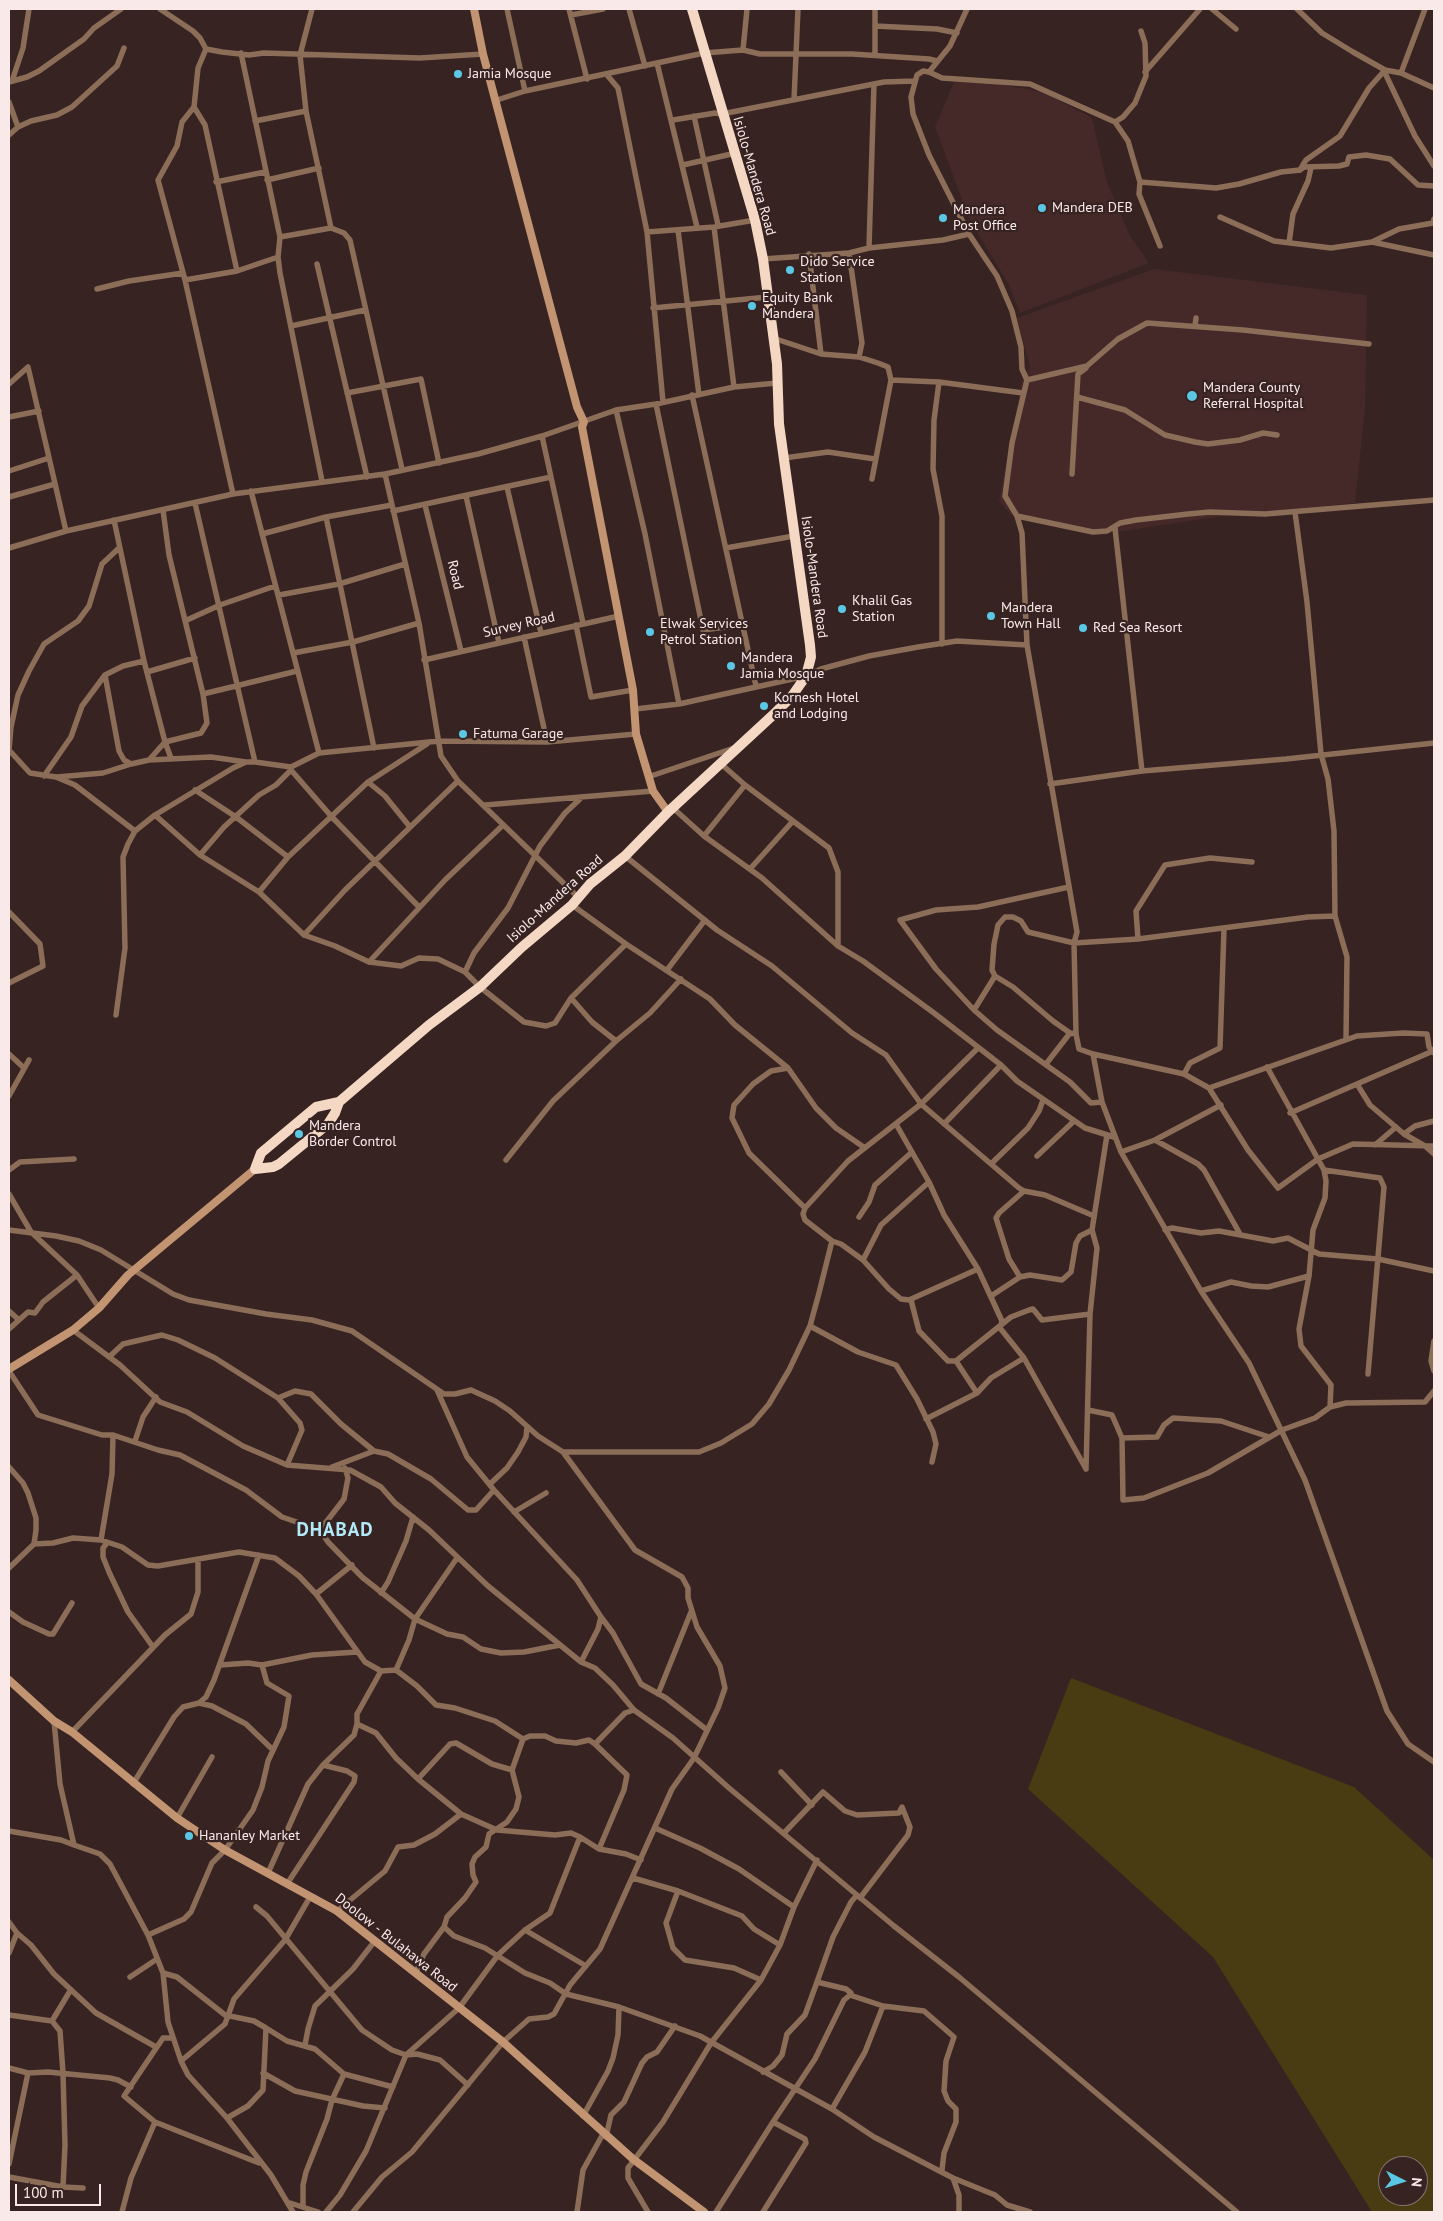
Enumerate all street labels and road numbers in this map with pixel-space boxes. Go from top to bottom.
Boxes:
street label: Isiolo-Mandera Road [729,114,779,238]
street label: Isiolo-Mandera Road [797,515,831,639]
street label: Road [443,559,467,591]
street label: Survey Road [482,609,556,641]
street label: Isiolo-Mandera Road [504,852,606,946]
street label: Doolow - Bulahawa Road [332,1890,460,1996]

